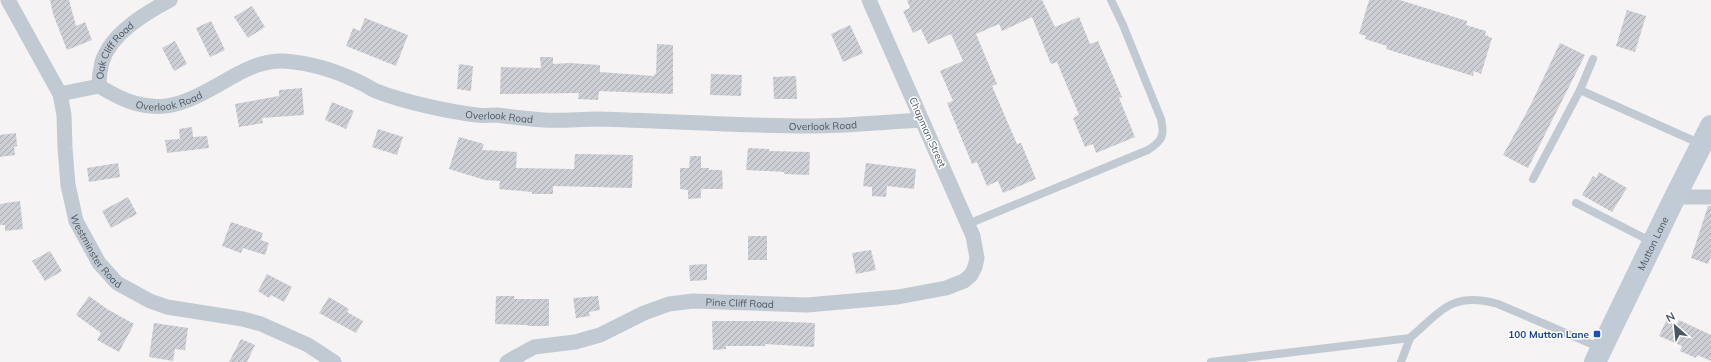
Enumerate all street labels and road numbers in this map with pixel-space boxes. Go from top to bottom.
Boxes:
street label: Oak Cliff Road [93,19,136,80]
street label: Overlook Road [134,89,205,114]
street label: Chapman Street [906,95,949,170]
street label: Overlook Road [464,108,534,126]
street label: Overlook Road [789,118,857,133]
street label: Westminster Road [68,213,124,291]
street label: Mutton Lane [1634,214,1672,272]
street label: Pine Cliff Road [706,295,774,311]

